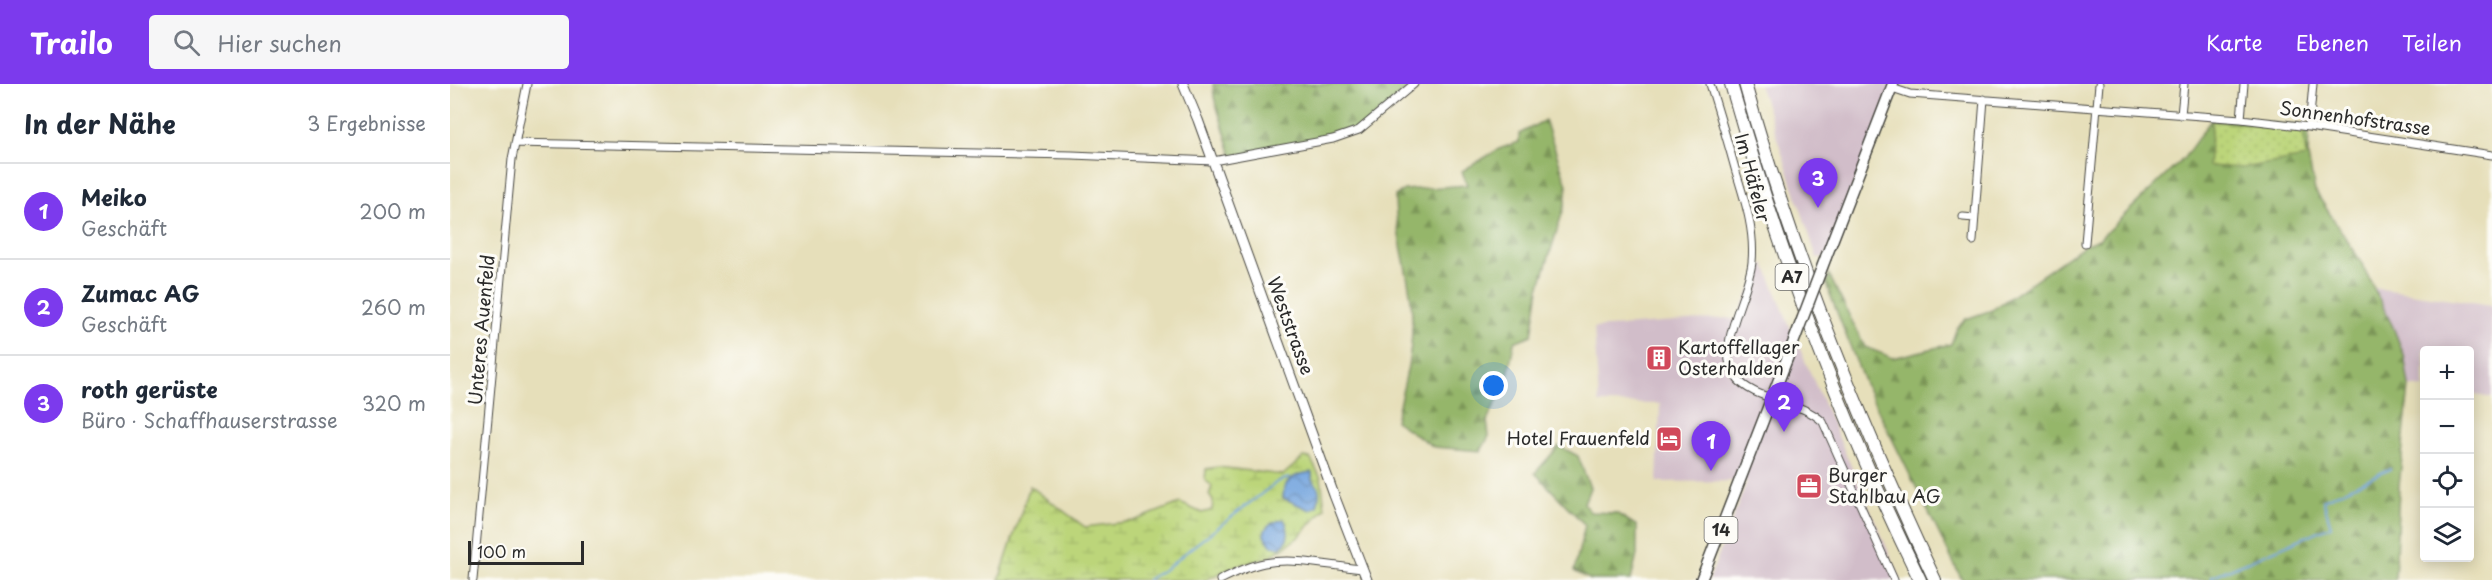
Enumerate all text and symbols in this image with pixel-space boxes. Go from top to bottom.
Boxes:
search box [149,15,569,69]
text: Trailo [30,21,113,64]
icon: search [170,26,203,59]
text: Hier suchen [218,26,342,59]
text: Karte [2206,26,2263,58]
text: Ebenen [2296,26,2369,58]
text: Teilen [2402,26,2462,58]
street label: Sonnenhofstrasse [2278,94,2432,141]
text: In der Nähe [24,104,176,143]
text: 3 Ergebnisse [307,108,426,138]
street label: Im Häfeler [1729,130,1778,226]
pin: 3 [1798,158,1838,208]
text: Meiko [81,180,147,213]
text: 1 [39,196,48,226]
text: 200 m [359,196,426,226]
text: Geschäft [81,213,167,243]
street label: Unteres Auenfeld [460,253,501,406]
road number: A7 [1776,264,1808,290]
street label: Weststrasse [1261,273,1322,378]
text: Zumac AG [81,276,200,309]
text: 2 [36,292,51,322]
text: 260 m [361,292,426,322]
text: Geschäft [81,309,167,339]
place label: Kartoffellager Osterhalden [1678,333,1800,381]
building icon: Kartoffellager Osterhalden [1644,343,1674,373]
map controls [2420,346,2474,562]
button: + [2420,346,2474,400]
your location [1479,371,1508,400]
text: roth gerüste [81,372,218,405]
pin: 2 [1764,382,1804,432]
text: 3 [37,388,50,418]
text: 320 m [362,388,426,418]
button: − [2420,400,2474,454]
text: Büro · Schaffhauserstrasse [81,405,338,435]
pin: 1 [1692,422,1730,471]
place label: Hotel Frauenfeld [1507,424,1650,451]
hotel icon: Hotel Frauenfeld [1654,424,1684,454]
button: locate [2420,454,2474,508]
place label: Burger Stahlbau AG [1828,461,1941,509]
office icon: Burger Stahlbau AG [1794,471,1824,501]
button: layers [2420,508,2474,562]
road number: 14 [1704,517,1738,543]
scale bar [468,538,584,566]
text: 100 m [477,539,526,563]

